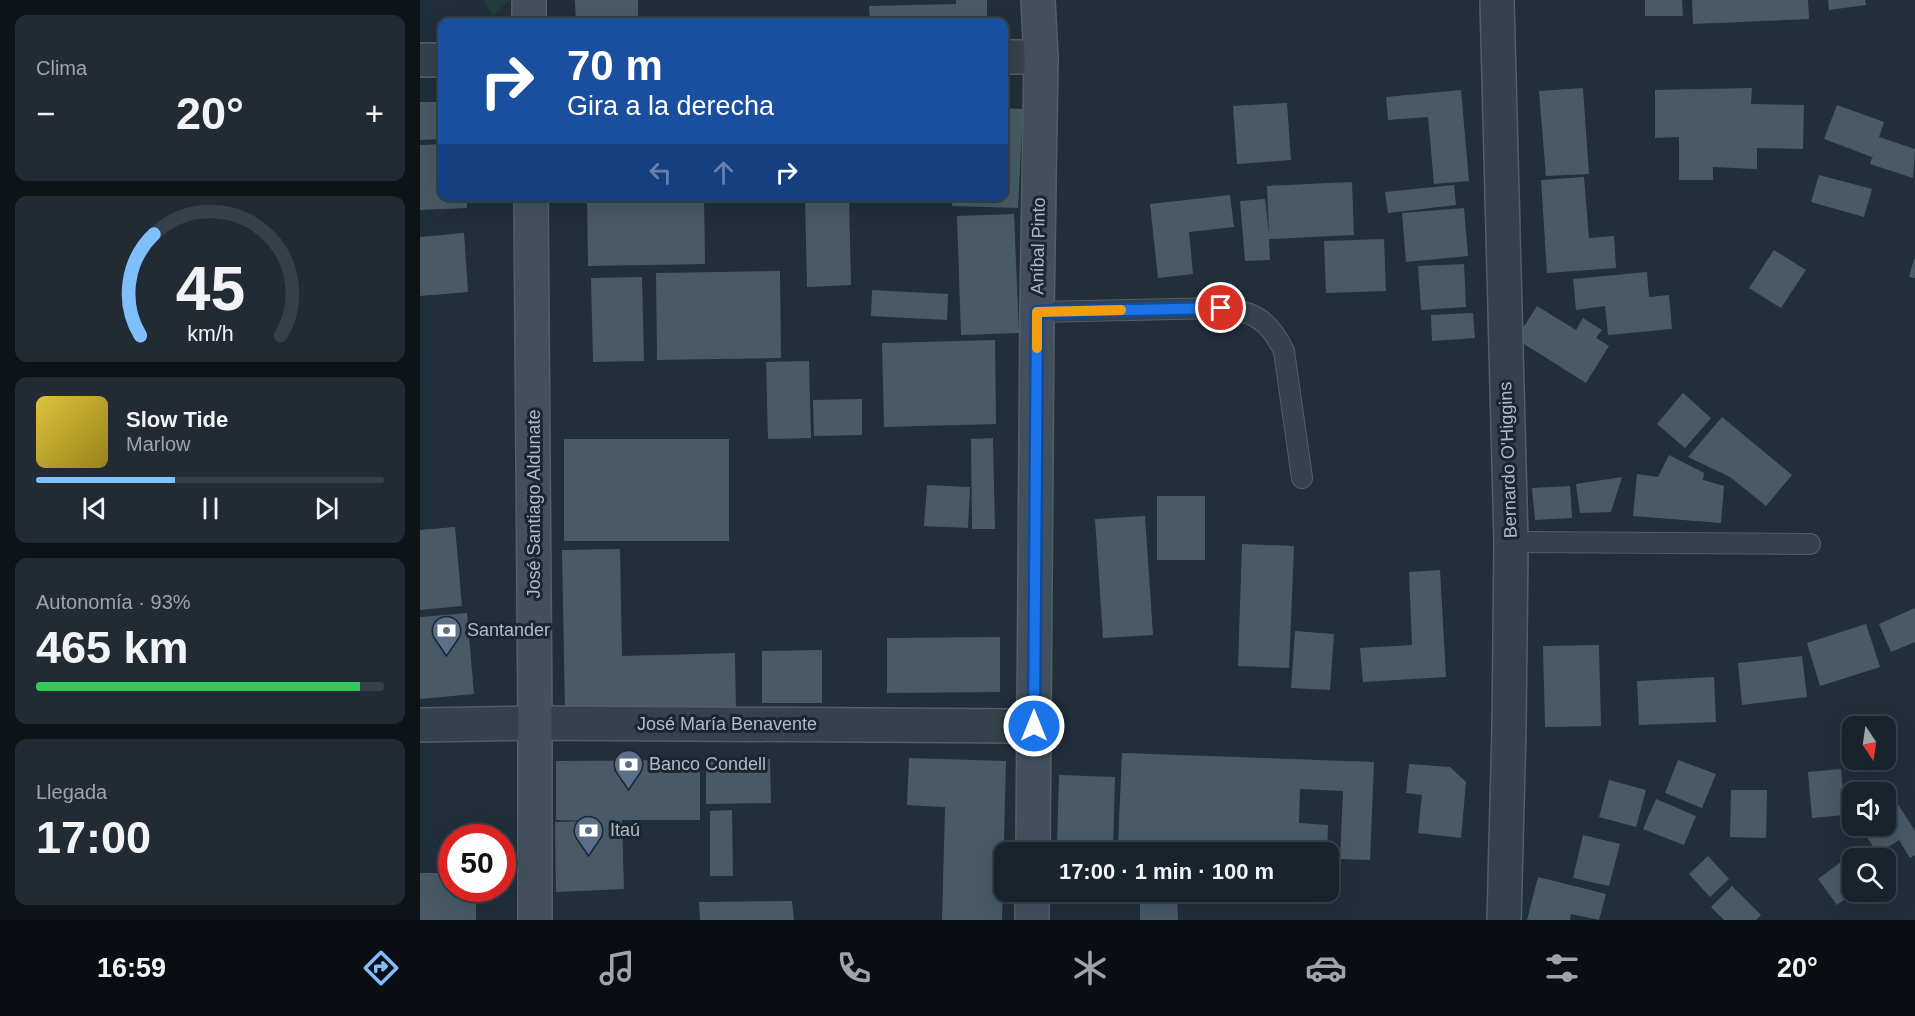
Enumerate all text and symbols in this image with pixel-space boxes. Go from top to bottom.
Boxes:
icon: right [468,42,546,120]
text: 70 m [567,42,663,89]
text: Clima [36,57,87,79]
text: 20° [176,88,244,139]
text: Gira a la derecha [567,91,774,121]
text: − [36,95,55,132]
text: + [365,95,384,132]
icon: left [644,156,677,189]
icon: ahead [707,156,740,189]
icon: right [770,156,803,189]
street label: Aníbal Pinto [1027,197,1049,295]
text: 45 [175,254,245,323]
pin [1195,282,1246,333]
icon: arrive [1204,291,1237,324]
text: km/h [187,322,233,346]
street label: Bernardo O'Higgins [1495,381,1521,539]
text: Slow Tide [126,407,228,432]
street label: José Santiago Aldunate [524,409,544,599]
text: Marlow [126,433,190,455]
icon: previous [78,492,111,525]
icon: pause [194,492,227,525]
icon: next [310,492,343,525]
text: Autonomía · 93% [36,591,191,613]
bank icon: Santander [430,614,462,656]
place label: Santander [467,620,550,640]
text: 465 km [36,622,189,673]
position arrow [1002,694,1066,758]
street label: José María Benavente [637,714,817,734]
north arrow [1842,716,1896,770]
map controls [1842,716,1896,902]
bank icon: Banco Condell [612,748,644,790]
place label: Banco Condell [649,754,766,774]
text: Llegada [36,781,107,803]
button: sound [1842,782,1896,836]
text: 17:00 [36,812,151,863]
bank icon: Itaú [573,814,605,856]
place label: Itaú [610,820,640,840]
speed limit sign: 50 [438,824,516,902]
button: search [1842,848,1896,902]
text: 17:00 · 1 min · 100 m [1059,859,1274,884]
icon: directions [360,947,402,989]
icon: music [596,947,638,989]
icon: phone [833,947,875,989]
icon: climate [1069,947,1111,989]
icon: car [1305,947,1347,989]
icon: filters [1541,947,1583,989]
text: 16:59 [97,953,166,983]
text: 20° [1777,953,1818,983]

